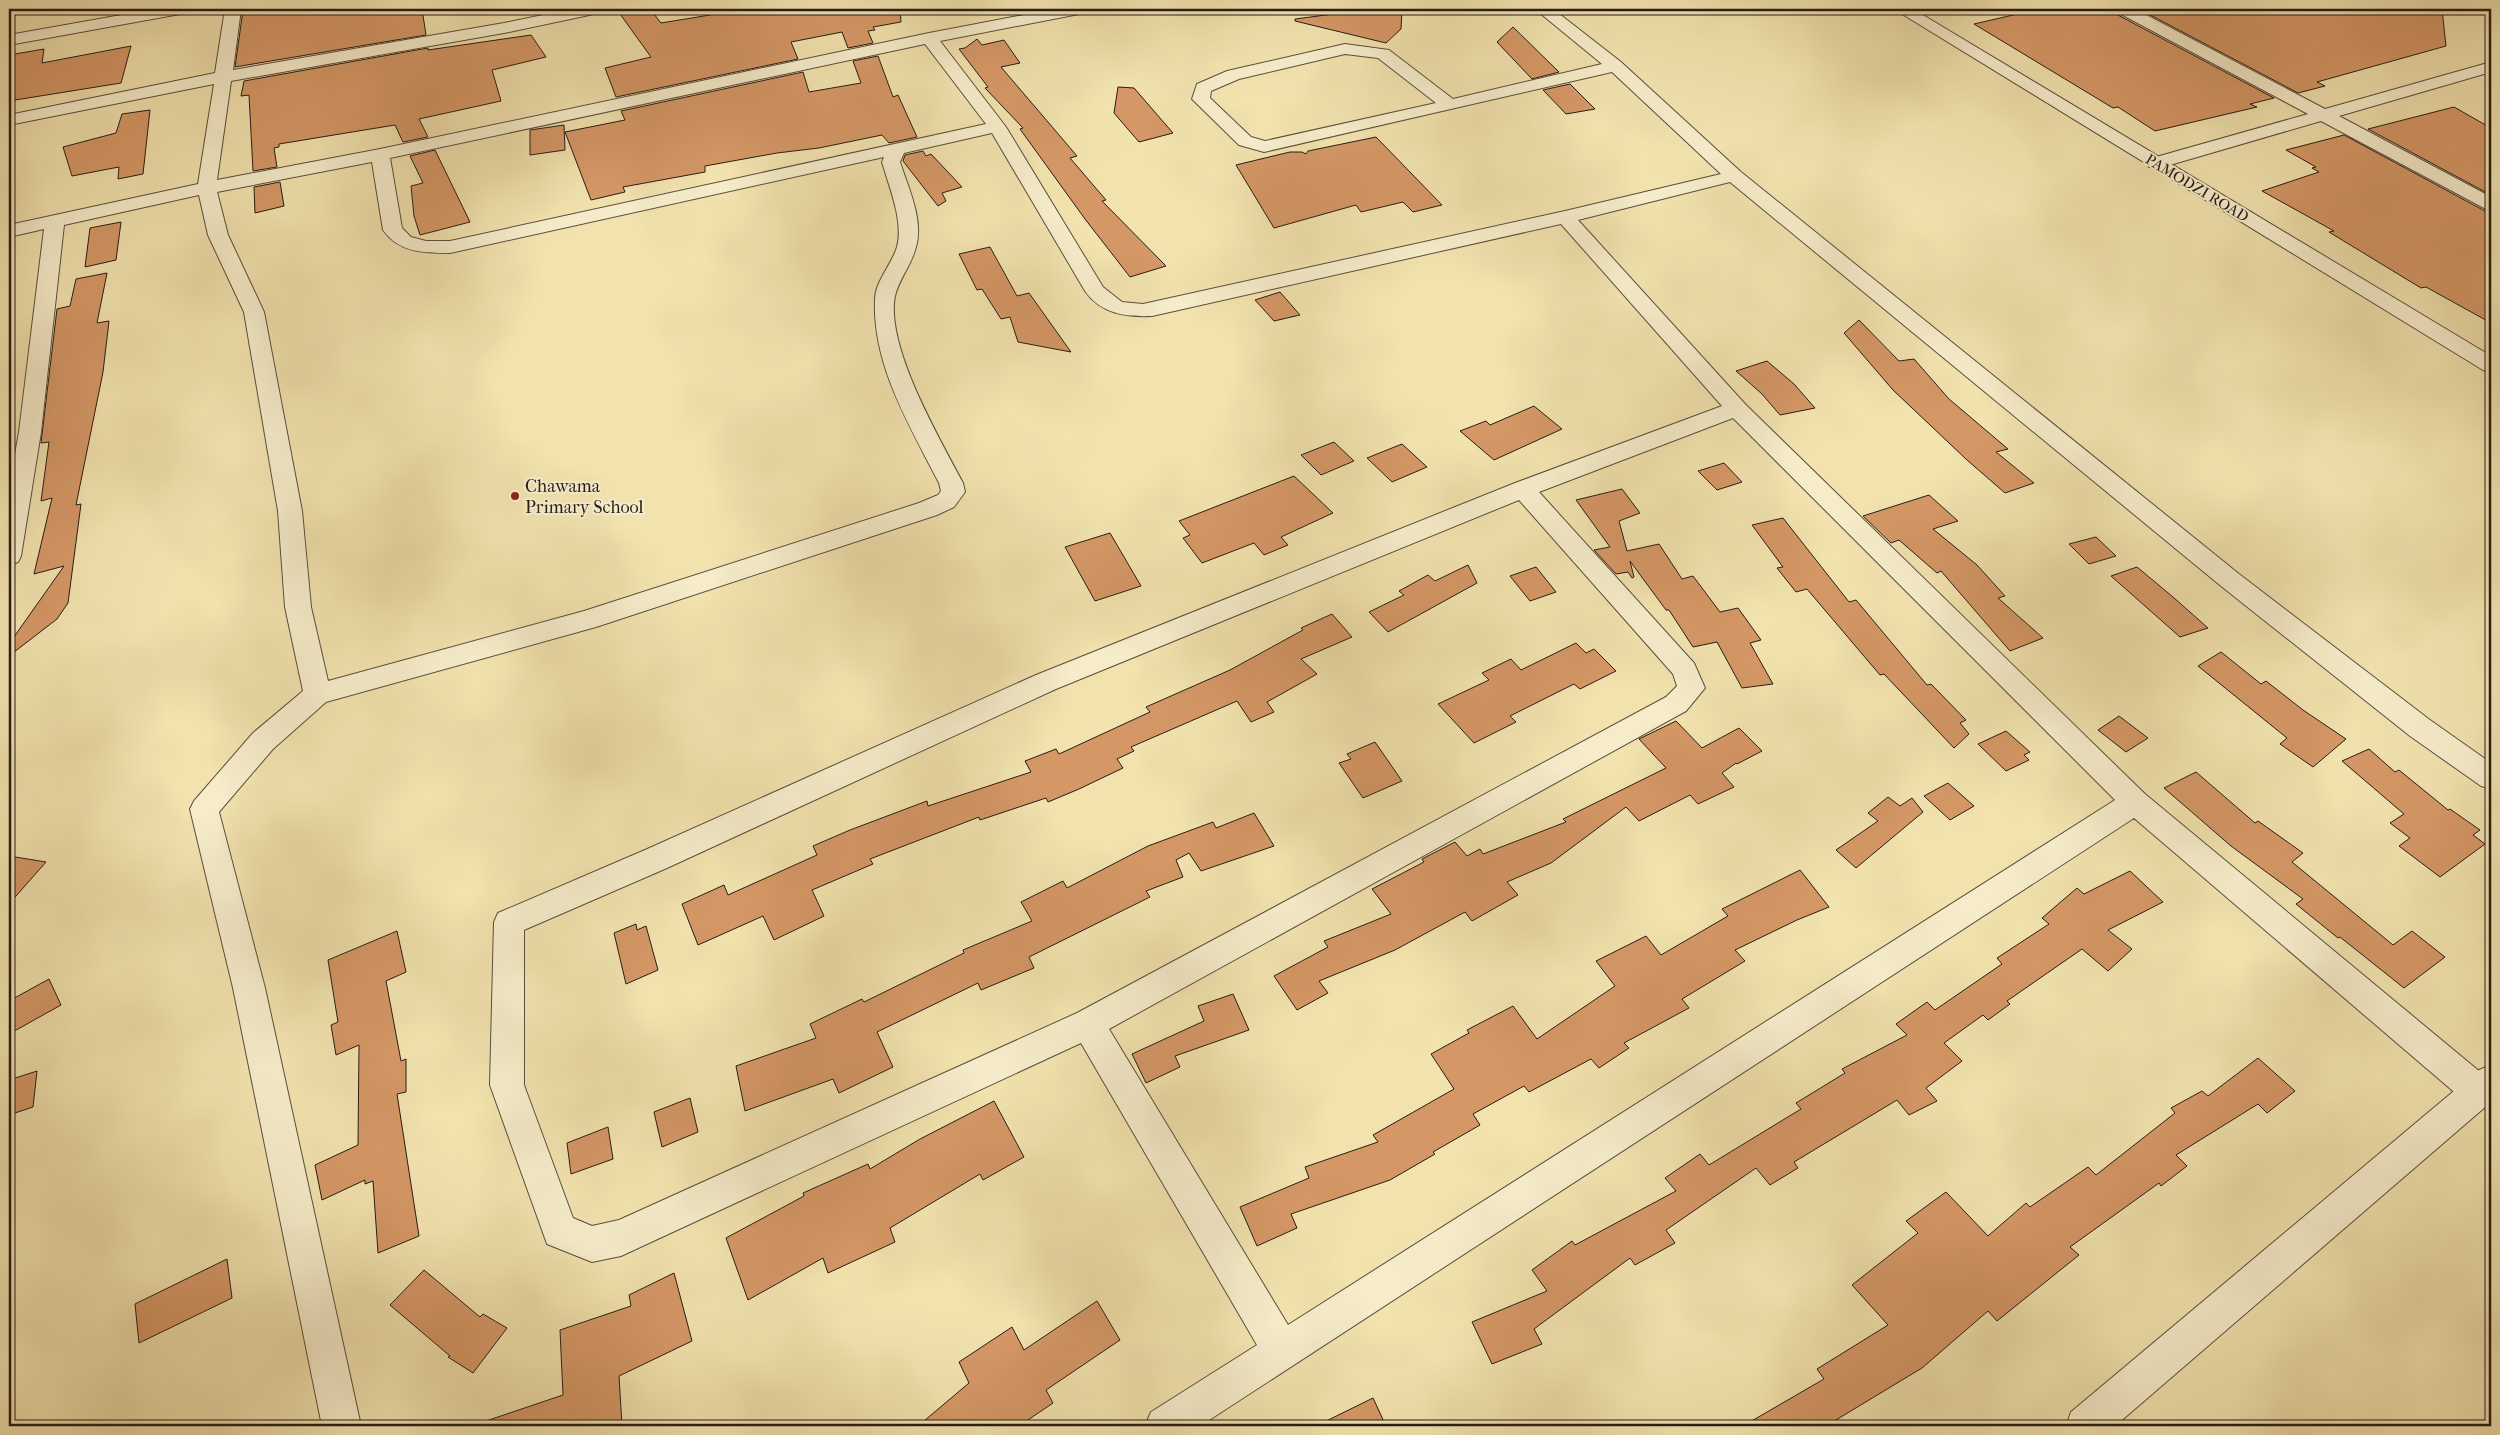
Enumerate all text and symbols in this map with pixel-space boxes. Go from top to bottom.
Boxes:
street label: PAMODZI ROAD [2142,150,2252,226]
place label: Chawama Primary School [525,476,644,518]
marker: Chawama Primary School [509,490,521,502]

